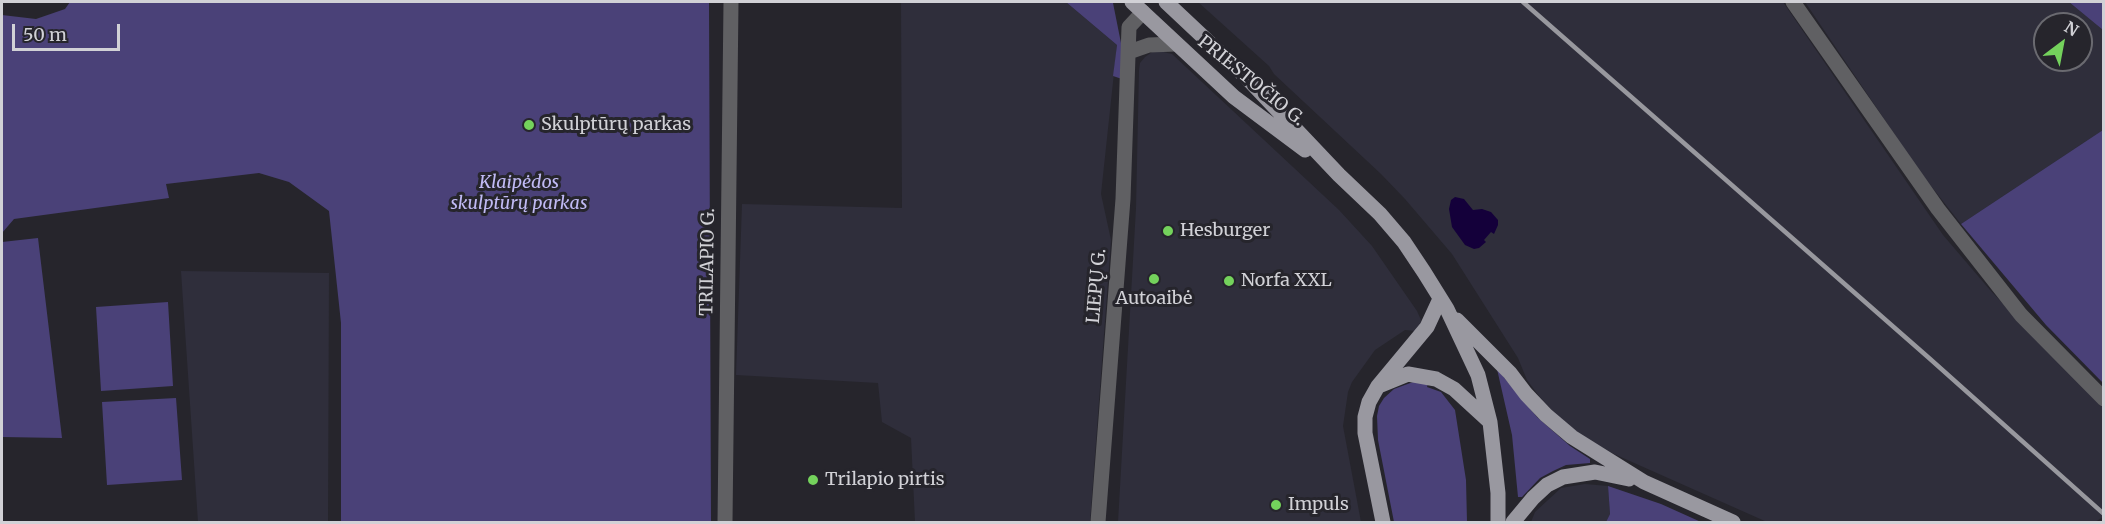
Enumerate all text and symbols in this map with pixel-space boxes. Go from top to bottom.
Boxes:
scale bar [15,12,123,50]
north arrow [2033,12,2093,72]
text: N [2061,17,2082,40]
text: 50 m [23,23,67,46]
street label: PRIESTOČIO G. [1193,31,1309,131]
place label: Skulptūrų parkas [541,114,691,136]
marker: Skulptūrų parkas [522,118,536,132]
park label: Klaipėdos skulptūrų parkas [450,172,588,214]
street label: TRILAPIO G. [696,208,720,316]
place label: Hesburger [1180,220,1270,242]
marker: Hesburger [1161,224,1175,238]
street label: LIEPŲ G. [1083,248,1111,324]
place label: Norfa XXL [1241,270,1332,292]
marker: Autoaibė [1147,272,1161,286]
marker: Norfa XXL [1222,274,1236,288]
place label: Autoaibė [1116,288,1192,310]
place label: Trilapio pirtis [825,469,945,491]
marker: Trilapio pirtis [806,473,820,487]
place label: Impuls [1288,494,1349,516]
marker: Impuls [1269,498,1283,512]

